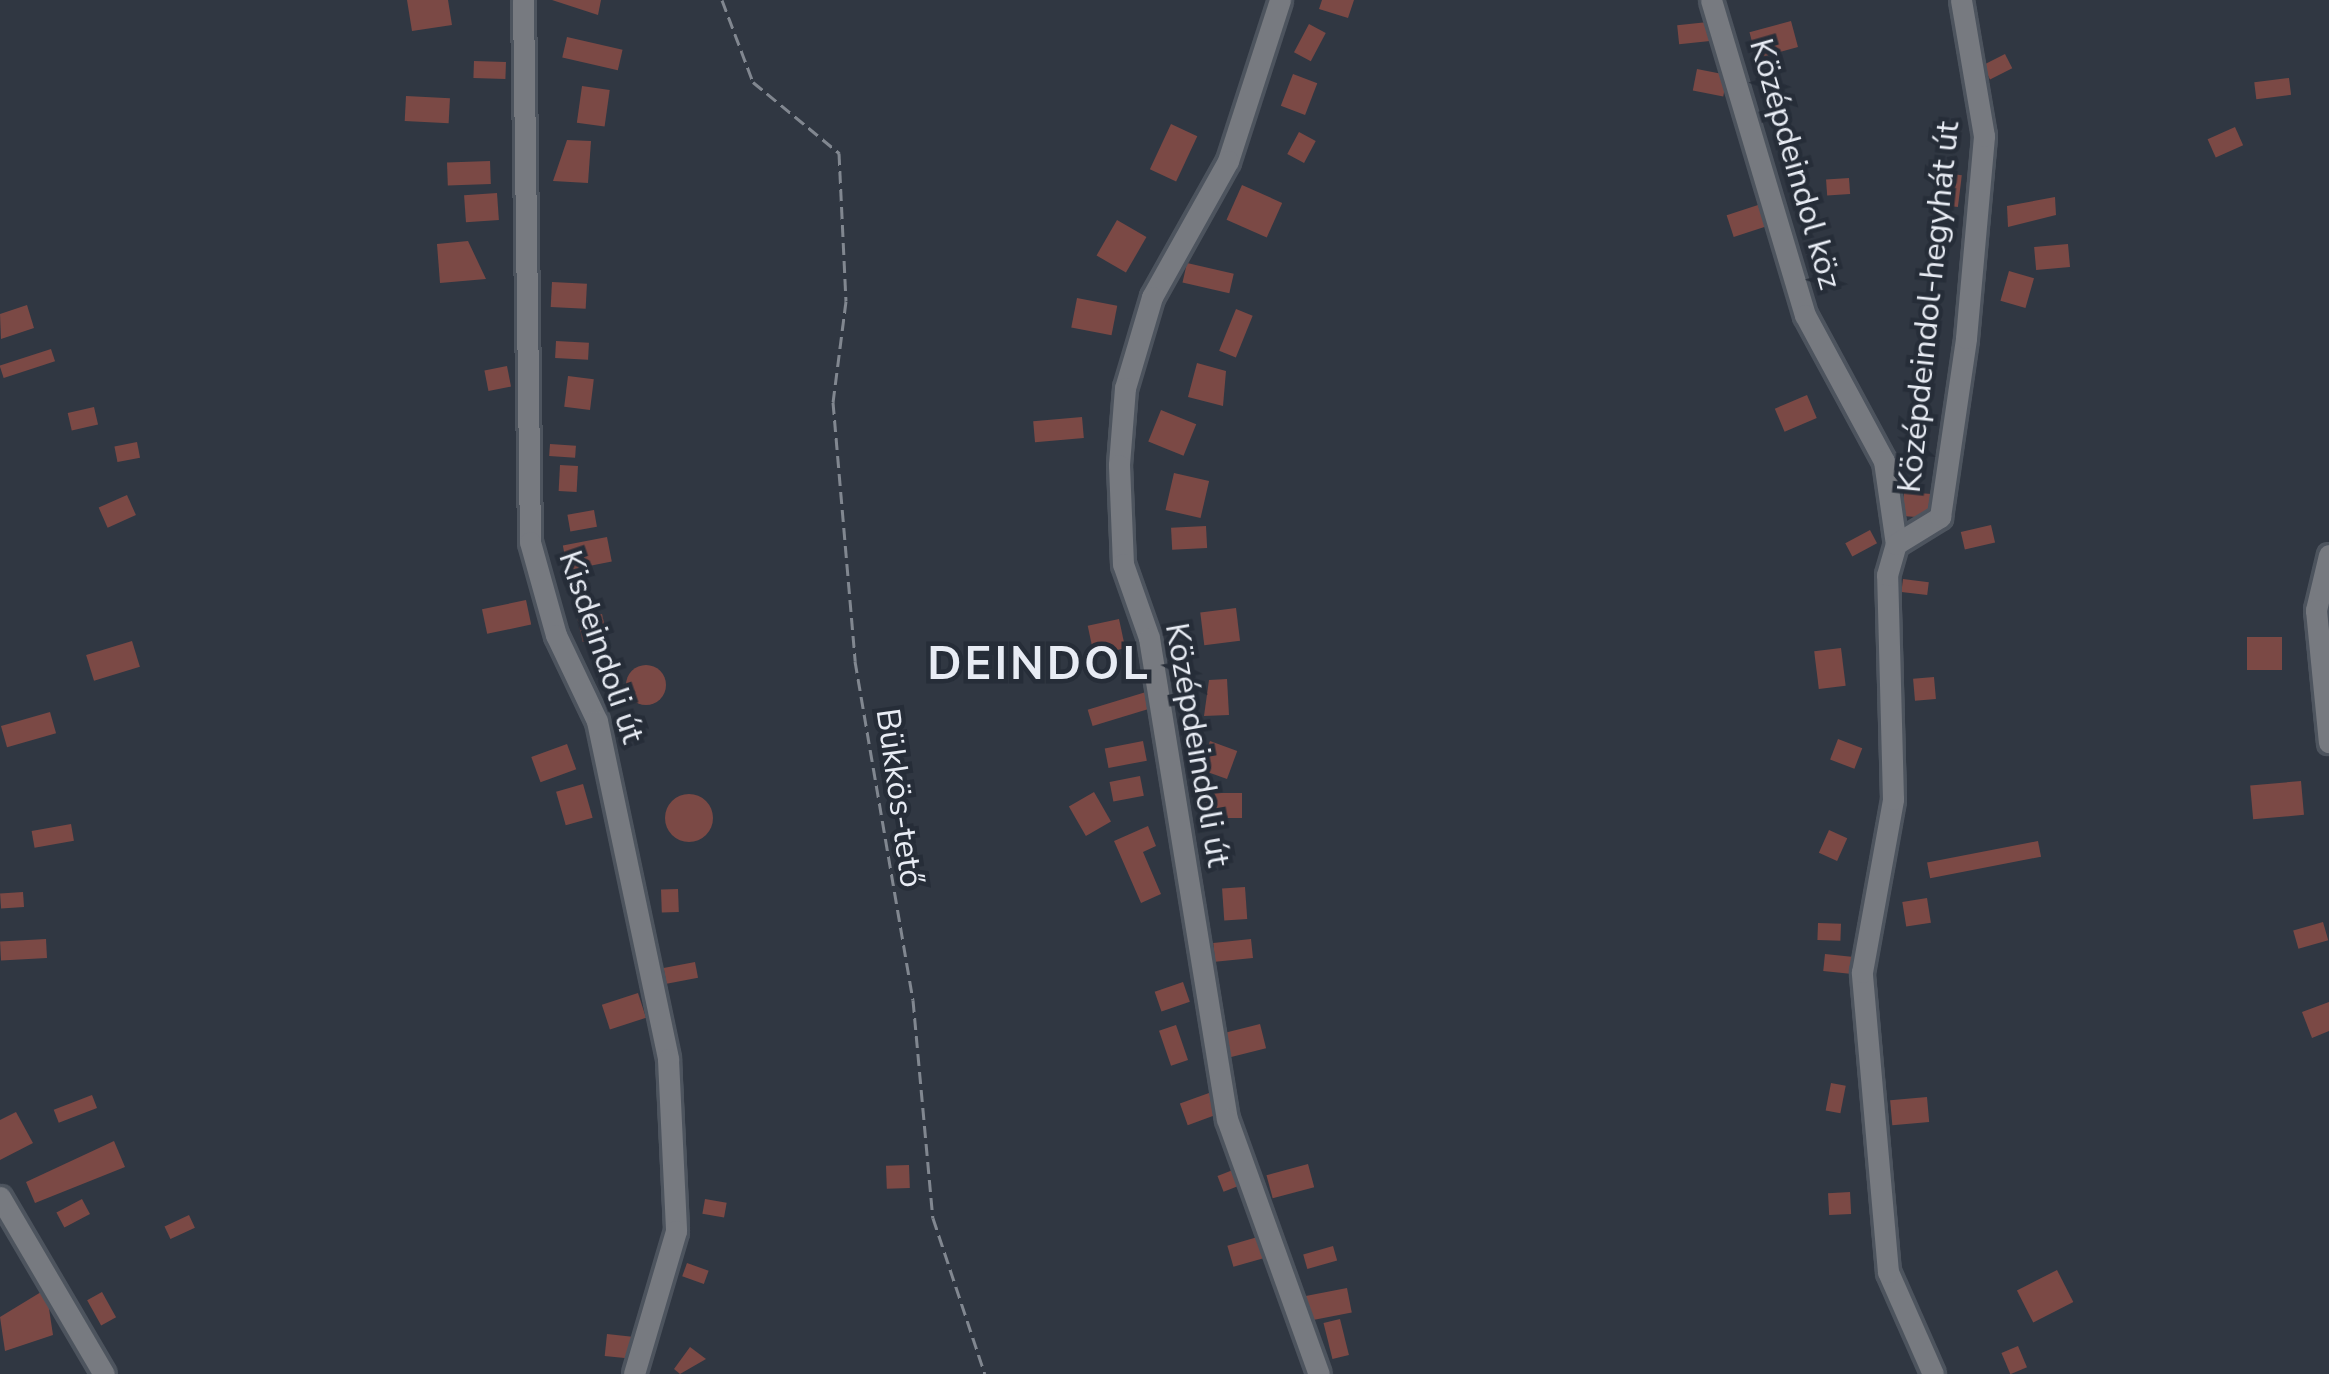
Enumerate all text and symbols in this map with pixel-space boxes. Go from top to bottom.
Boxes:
street label: Középdeindol köz [1740,34,1850,294]
street label: Középdeindol-hegyhát út [1890,119,1968,495]
street label: Kisdeindoli út [550,546,652,748]
street label: Középdeindoli út [1156,620,1238,870]
district label: DEINDOL [927,638,1151,692]
street label: Bükkös-tető [867,706,931,890]

